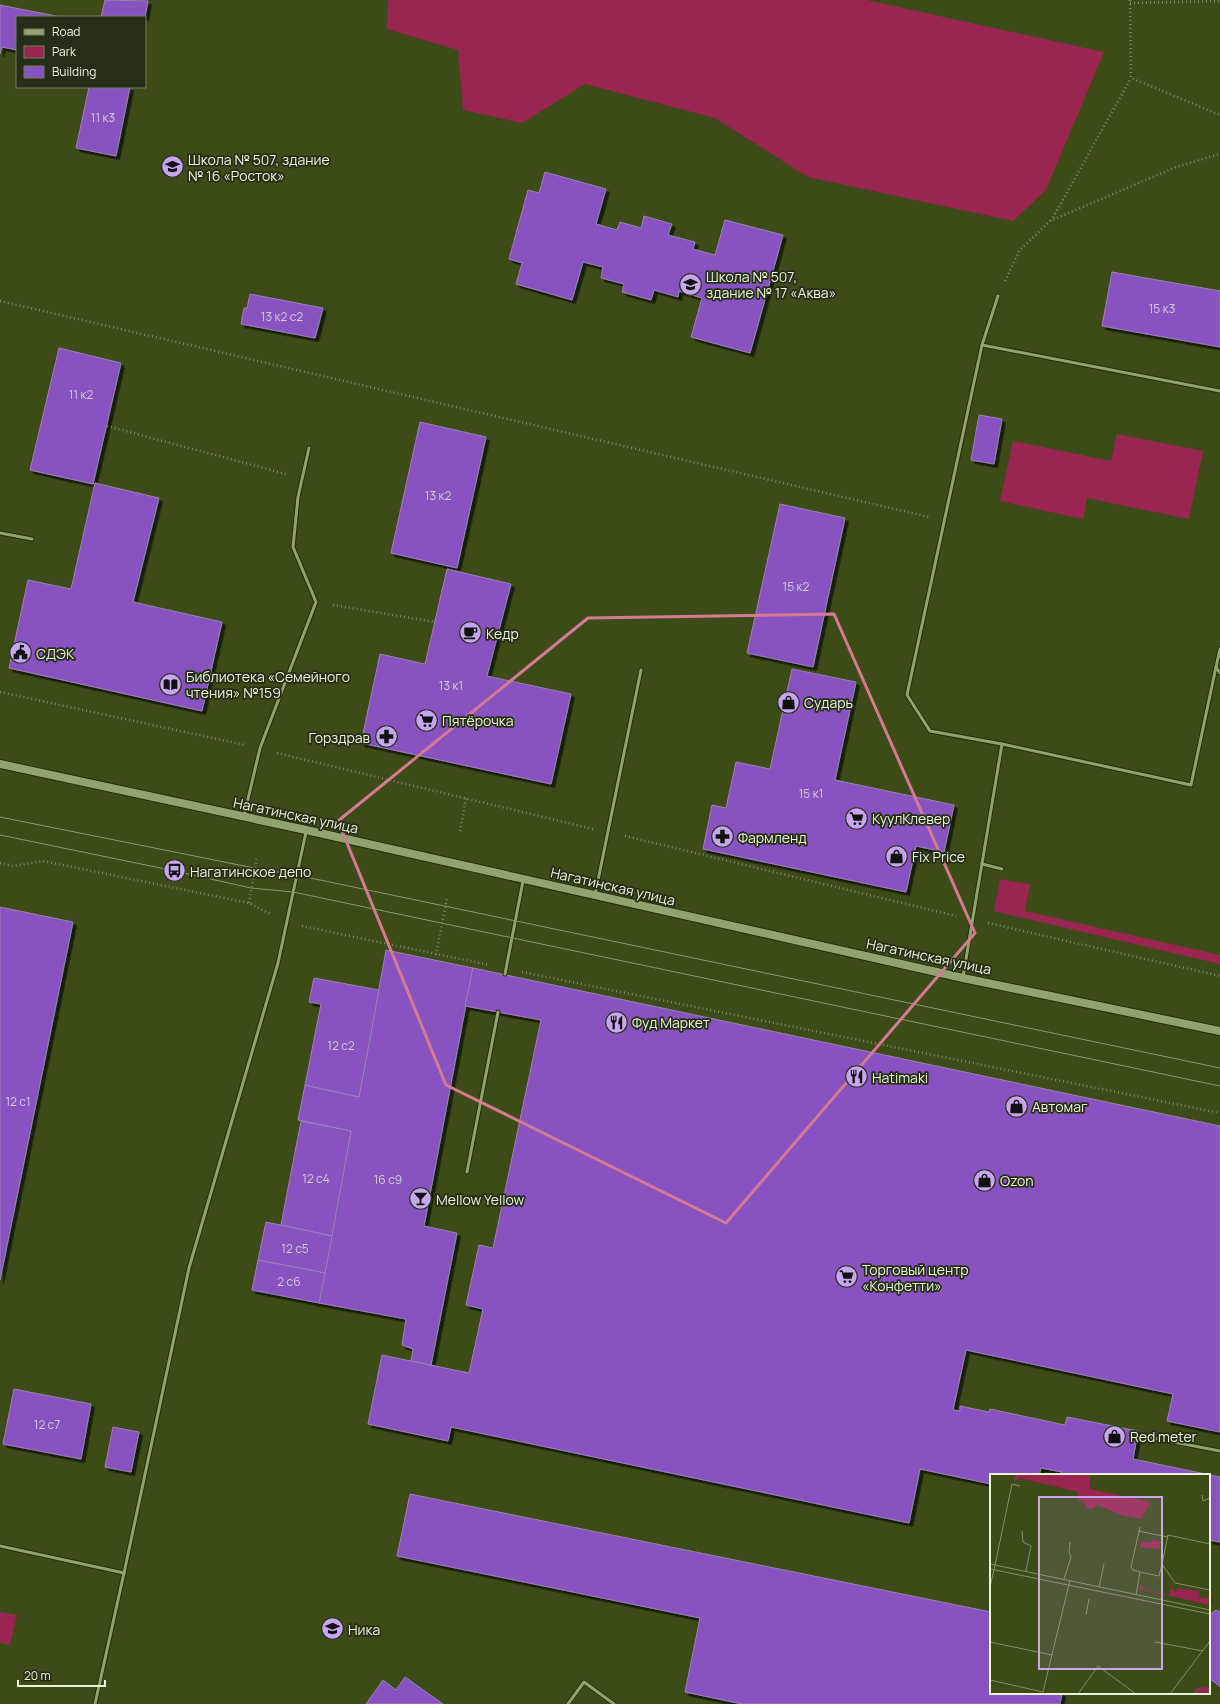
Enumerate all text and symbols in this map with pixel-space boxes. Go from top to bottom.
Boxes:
legend [16,16,146,88]
text: Road [52,23,80,40]
text: Park [52,43,77,60]
text: Building [52,63,96,80]
house number: 11 к3 [91,109,115,126]
place label: Школа № 507, здание № 16 «Росток» [188,150,330,185]
school or university icon: Школа № 507, здание № 16 «Росток» [160,154,186,180]
place label: Школа № 507, здание № 17 «Аква» [706,267,836,302]
school or university icon: Школа № 507, здание № 17 «Аква» [677,271,703,297]
house number: 15 к3 [1149,300,1175,317]
house number: 13 к2 с2 [261,308,303,325]
house number: 11 к2 [69,386,93,403]
house number: 13 к2 [425,487,451,504]
house number: 15 к2 [783,578,810,595]
cafe icon: Кедр [458,620,484,646]
place label: Кедр [486,624,519,643]
public building icon: СДЭК [7,640,33,666]
place label: СДЭК [36,644,75,663]
place label: Библиотека «Семейного чтения» №159 [186,667,350,702]
library icon: Библиотека «Семейного чтения» №159 [158,671,184,697]
house number: 13 к1 [439,677,463,694]
shop icon: Сударь [775,689,801,715]
place label: Сударь [804,693,853,712]
supermarket icon: Пятёрочка [414,707,440,733]
place label: Пятёрочка [442,711,514,730]
pharmacy icon: Горздрав [373,724,399,750]
place label: Горздрав [308,728,370,747]
house number: 15 к1 [799,785,823,802]
street label: Нагатинская улица [232,792,360,838]
supermarket icon: КуулКлевер [843,805,869,831]
place label: КуулКлевер [872,809,950,828]
pharmacy icon: Фармленд [710,824,736,850]
place label: Фармленд [738,828,807,847]
shop icon: Fix Price [883,843,909,869]
place label: Fix Price [912,847,965,866]
bus stop icon: Нагатинское депо [162,858,188,884]
place label: Нагатинское депо [190,862,311,881]
street label: Нагатинская улица [549,862,677,910]
street label: Нагатинская улица [865,933,993,979]
restaurant icon: Фуд Маркет [603,1009,629,1035]
place label: Фуд Маркет [632,1013,710,1032]
house number: 12 с2 [327,1037,355,1054]
restaurant icon: Hatimaki [843,1064,869,1090]
place label: Hatimaki [872,1068,928,1087]
house number: 12 с1 [5,1093,31,1110]
shop icon: Автомаг [1003,1093,1029,1119]
place label: Автомаг [1032,1097,1088,1116]
shop icon: Ozon [971,1167,997,1193]
house number: 12 с4 [302,1170,330,1187]
house number: 16 с9 [374,1171,402,1188]
place label: Ozon [1000,1171,1034,1190]
bar icon: Mellow Yellow [407,1186,433,1212]
place label: Mellow Yellow [436,1190,524,1209]
house number: 12 с5 [281,1240,309,1257]
place label: Торговый центр «Конфетти» [862,1260,969,1295]
supermarket icon: Торговый центр «Конфетти» [833,1264,859,1290]
house number: 2 с6 [277,1273,301,1290]
house number: 12 с7 [34,1416,60,1433]
shop icon: Red meter [1101,1423,1127,1449]
place label: Red meter [1130,1427,1197,1446]
inset map [990,1474,1210,1694]
school or university icon: Ника [319,1616,345,1642]
place label: Ника [348,1620,380,1639]
scale bar [18,1662,105,1688]
text: 20 m [24,1667,51,1684]

